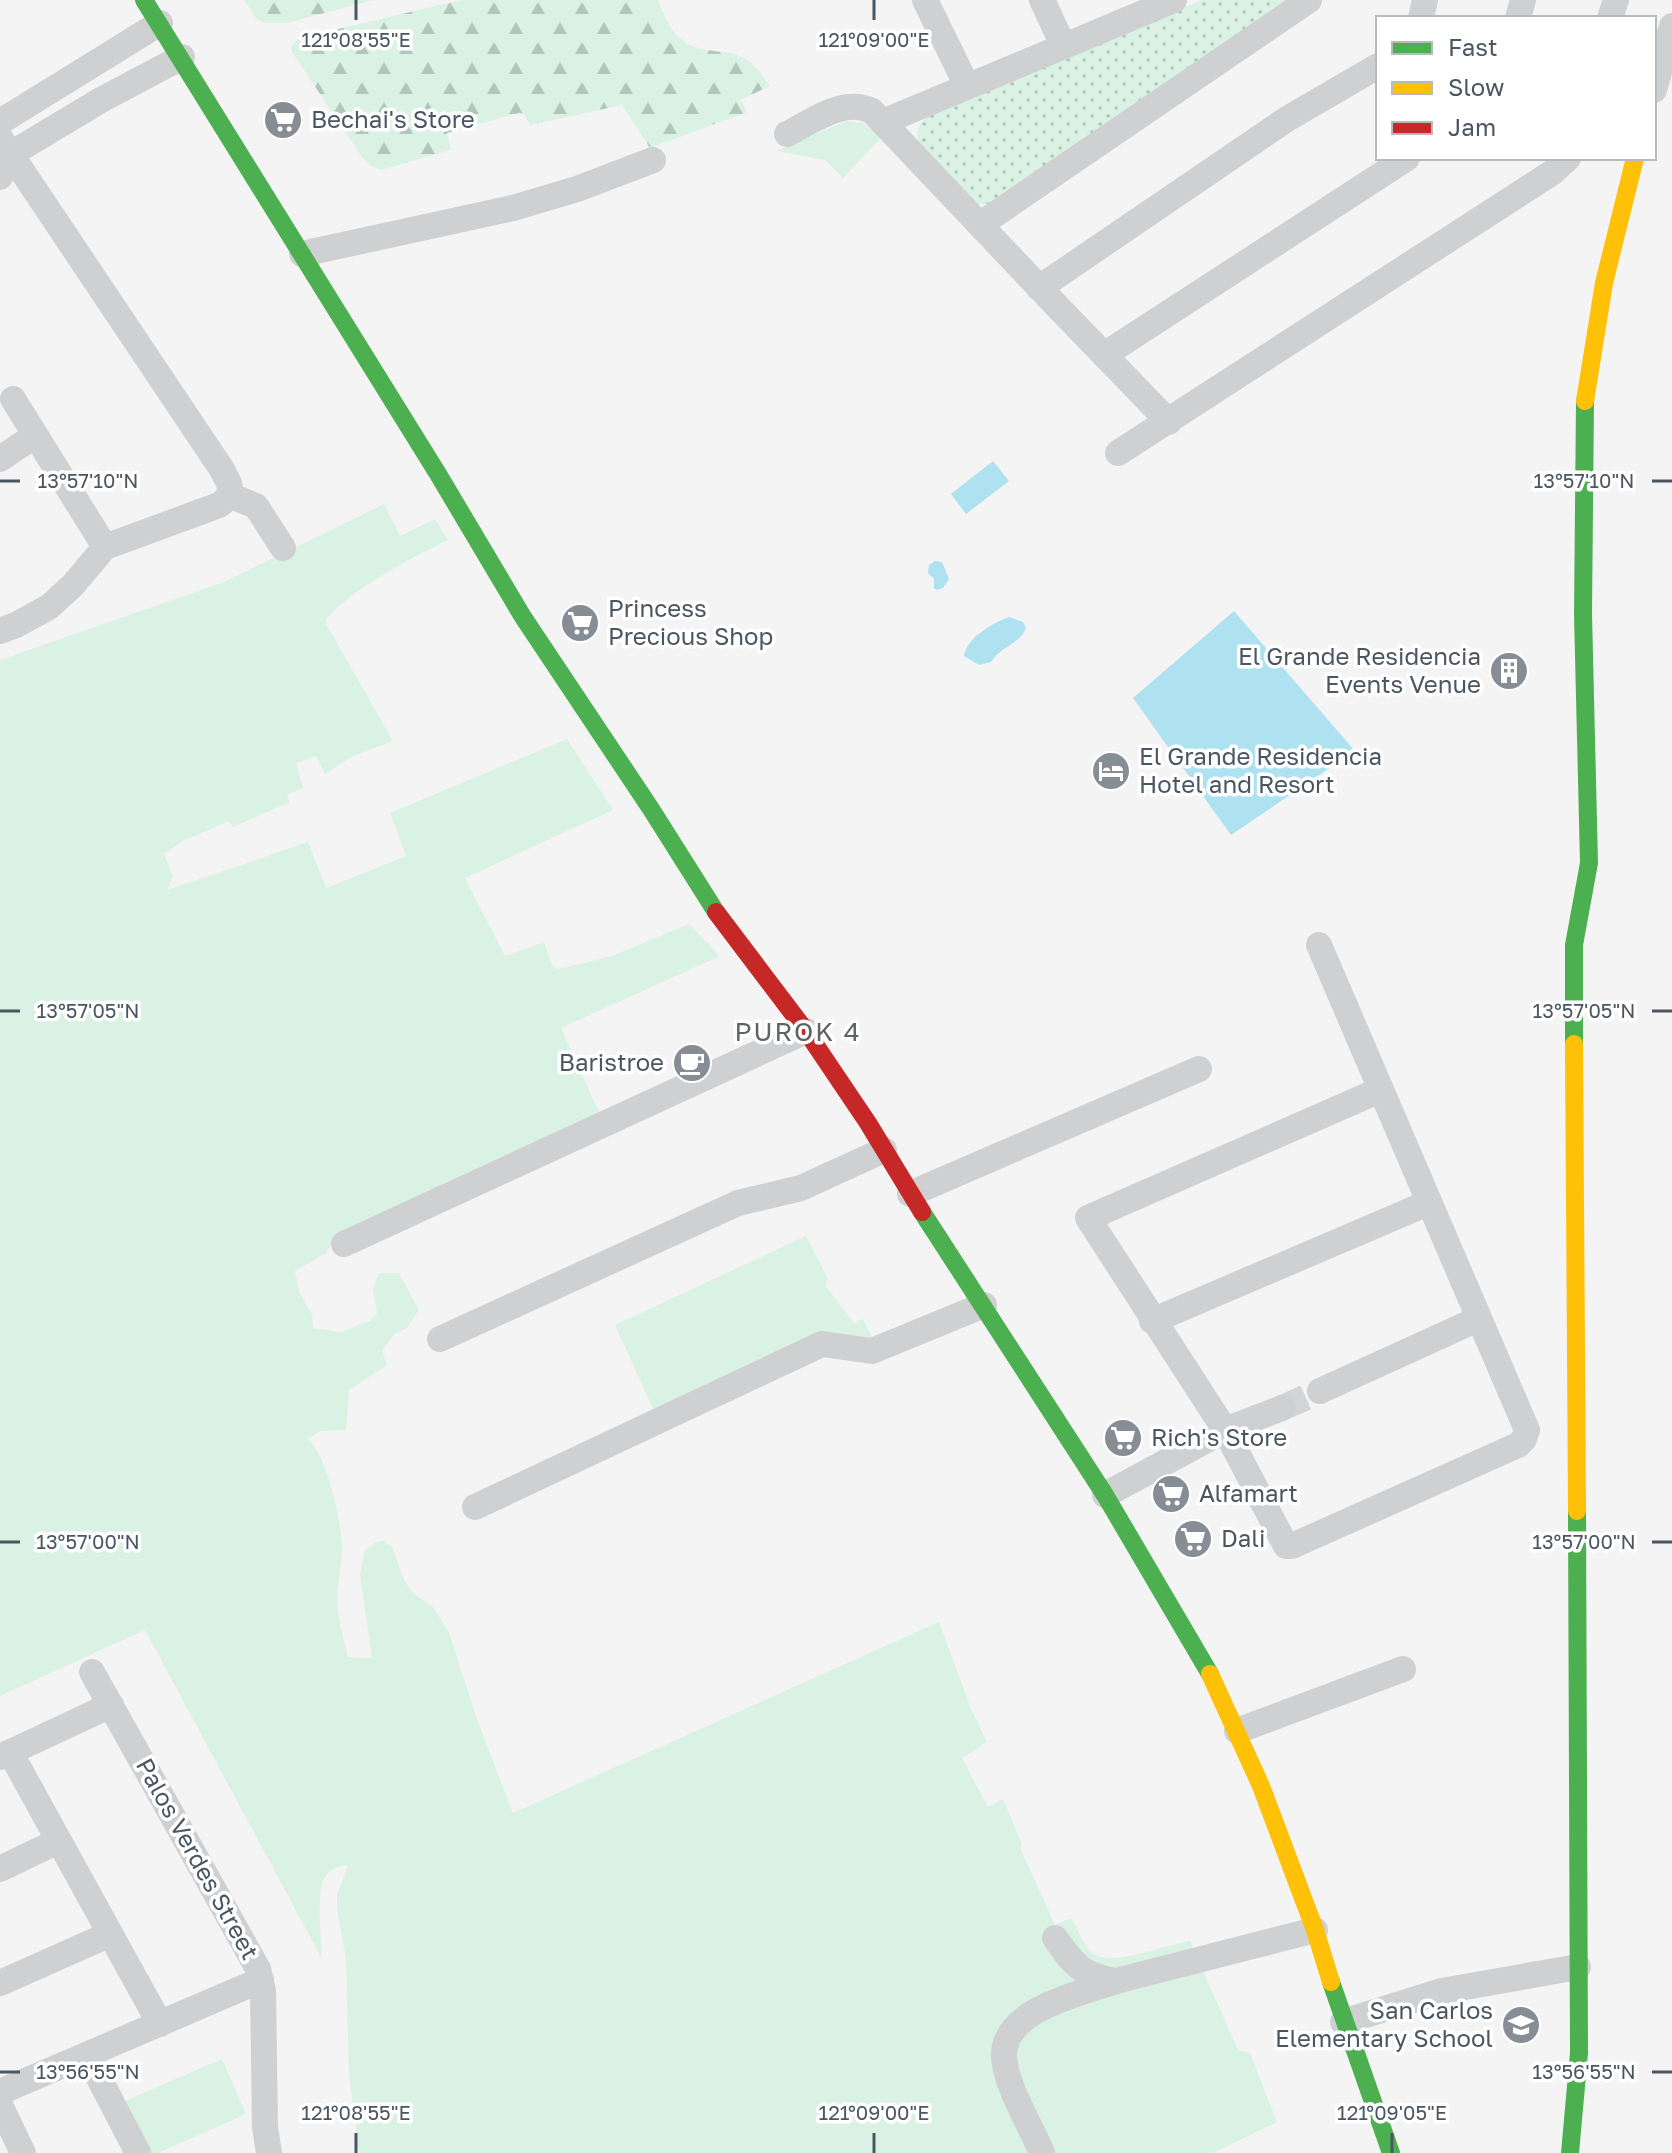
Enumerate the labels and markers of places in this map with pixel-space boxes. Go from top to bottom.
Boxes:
supermarket icon: Bechai's Store [262,99,304,141]
place label: Bechai's Store [311,104,475,133]
place label: Princess Precious Shop [608,593,773,650]
supermarket icon: Princess Precious Shop [559,602,601,644]
place label: El Grande Residencia Events Venue [1238,641,1481,698]
building icon: El Grande Residencia Events Venue [1488,650,1530,692]
place label: El Grande Residencia Hotel and Resort [1139,741,1382,798]
hotel icon: El Grande Residencia Hotel and Resort [1090,750,1132,792]
cafe icon: Baristroe [671,1042,713,1084]
place label: Baristroe [559,1047,664,1076]
supermarket icon: Rich's Store [1102,1417,1144,1459]
place label: Rich's Store [1151,1422,1287,1451]
supermarket icon: Alfamart [1150,1473,1192,1515]
place label: Alfamart [1199,1478,1298,1507]
supermarket icon: Dali [1172,1518,1214,1560]
place label: Dali [1221,1523,1265,1552]
place label: San Carlos Elementary School [1275,1995,1493,2052]
school or university icon: San Carlos Elementary School [1500,2004,1542,2046]

